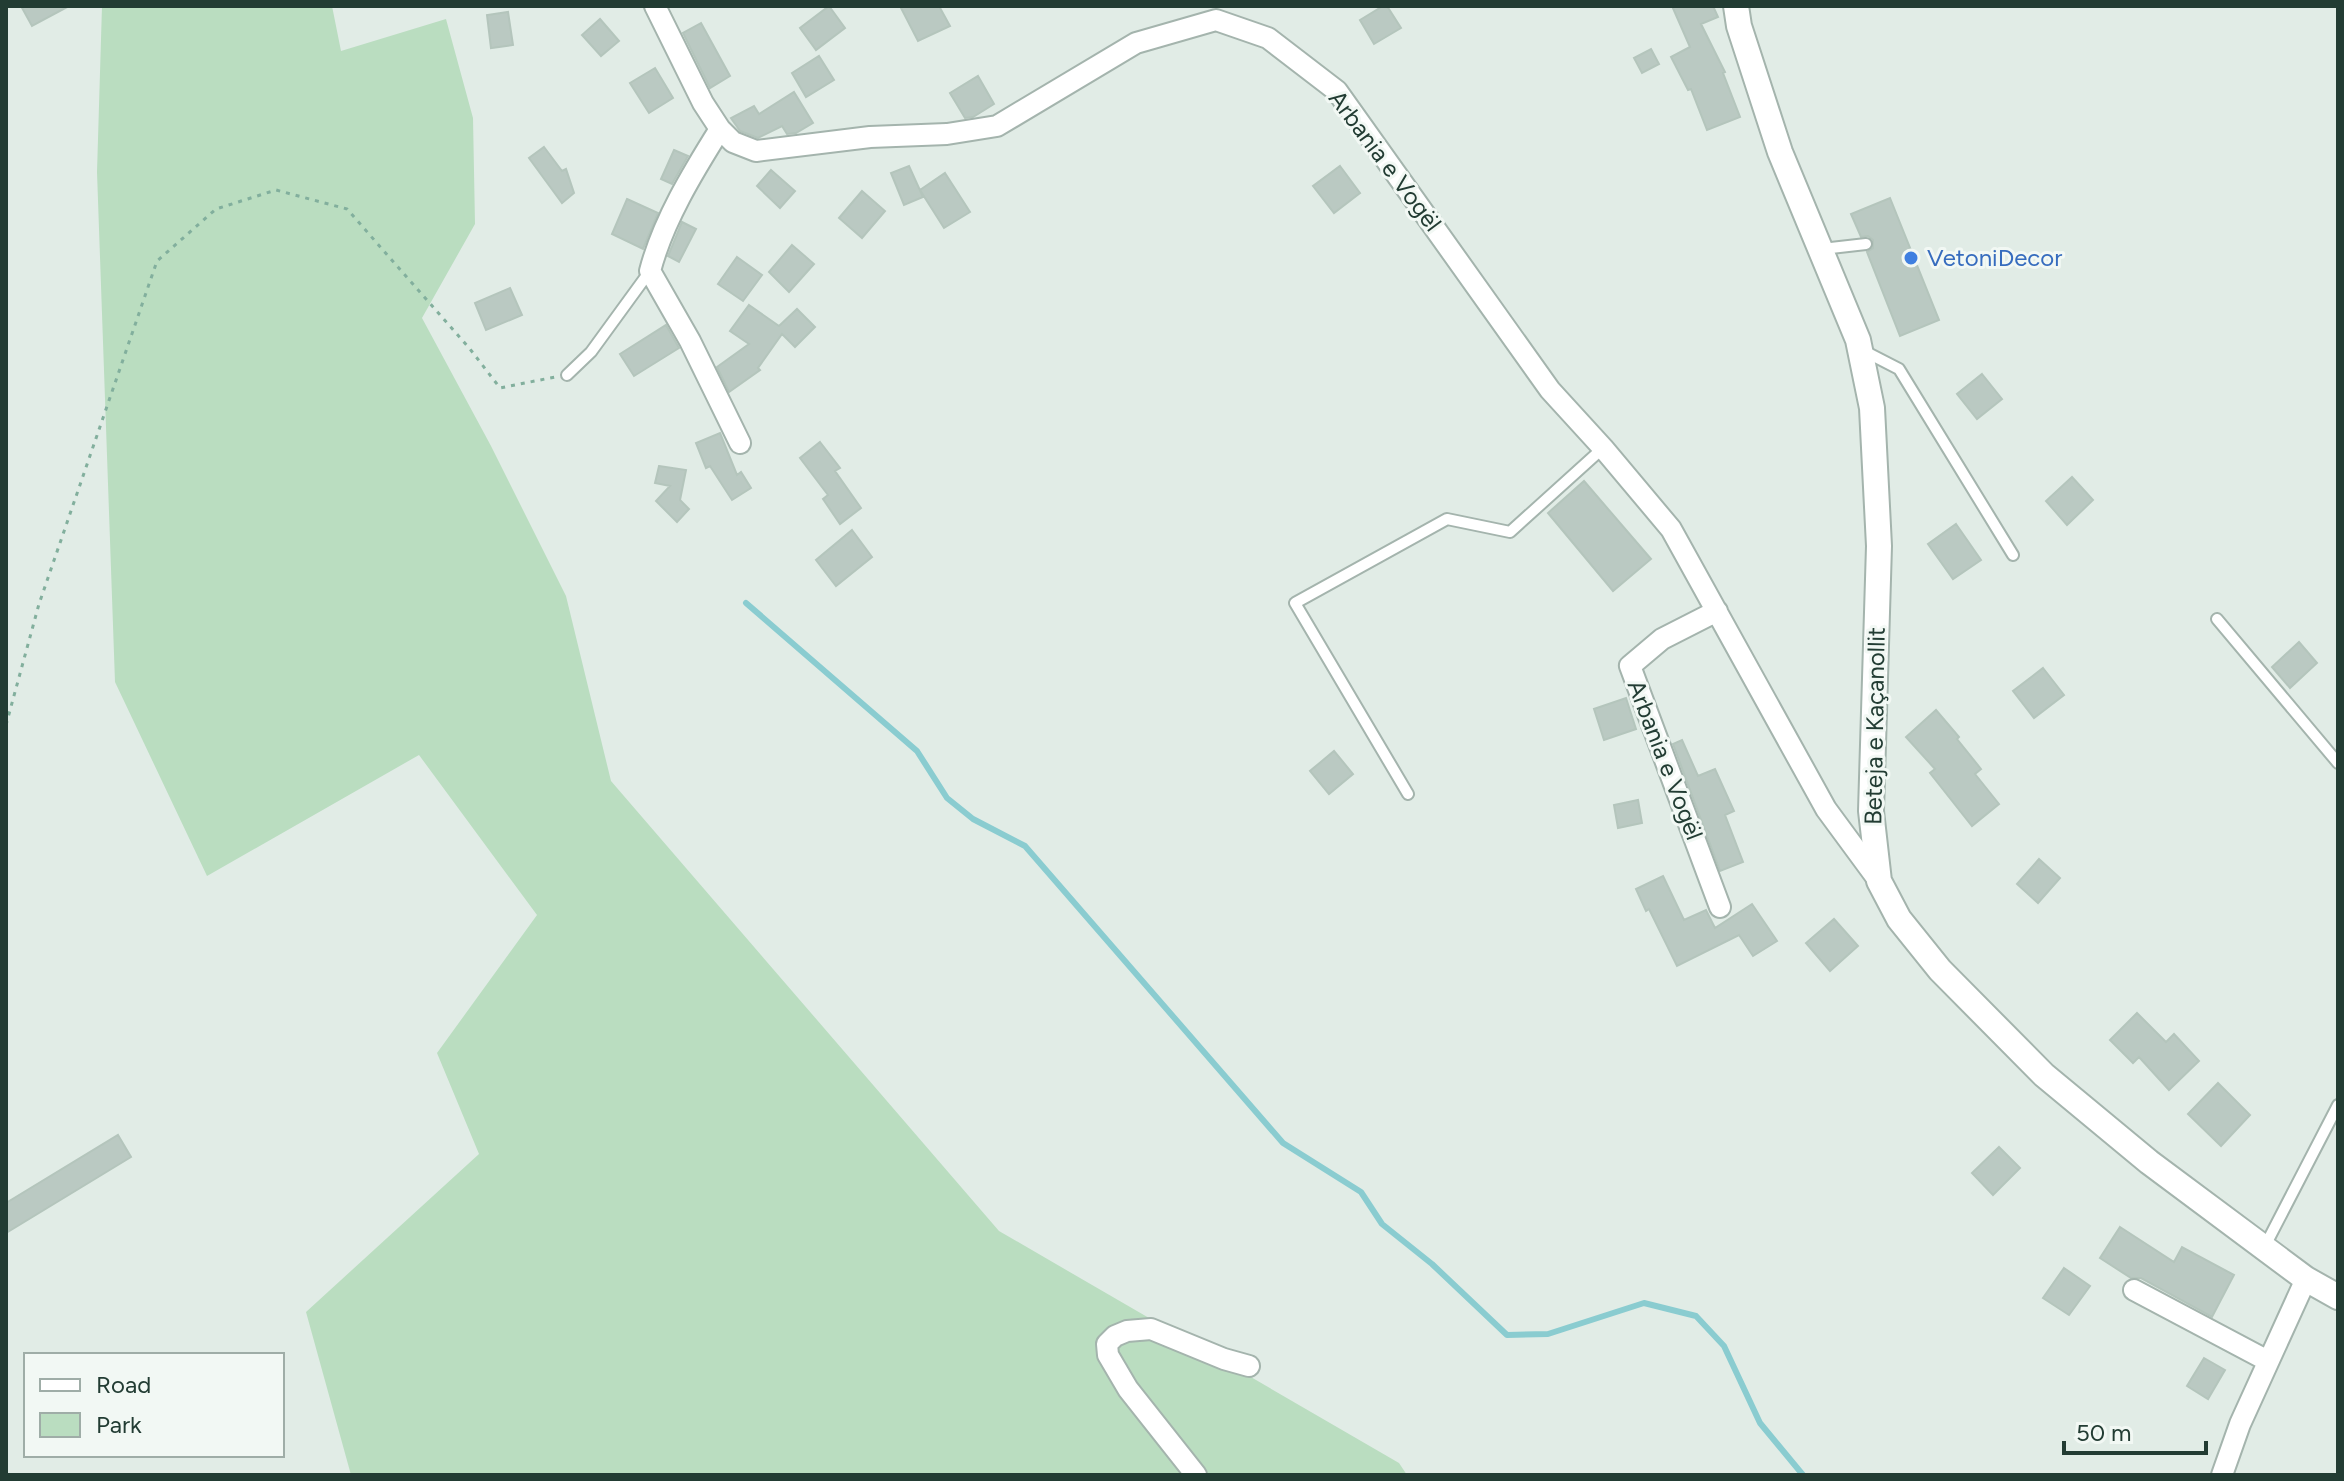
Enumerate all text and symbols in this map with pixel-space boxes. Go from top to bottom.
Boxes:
street label: Arbania e Vogël [1323,85,1448,237]
place label: VetoniDecor [1927,243,2062,272]
marker: VetoniDecor [1902,249,1920,267]
street label: Beteja e Kaçanollit [1858,627,1891,825]
street label: Arbania e Vogël [1622,676,1709,844]
legend [24,1353,284,1457]
text: Road [96,1370,151,1399]
scale bar [2064,1405,2206,1455]
text: Park [96,1410,142,1439]
text: 50 m [2076,1418,2132,1447]

